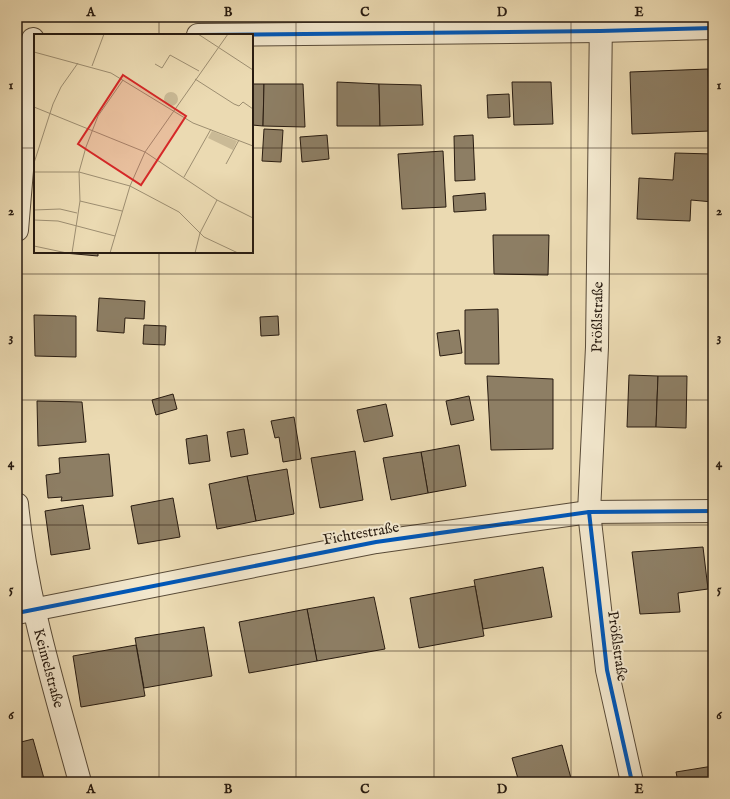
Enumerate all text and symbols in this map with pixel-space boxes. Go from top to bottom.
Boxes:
text: A [86,4,97,21]
text: B [224,4,233,21]
text: C [360,4,370,21]
text: D [497,4,508,21]
text: E [634,4,644,21]
inset map [34,34,253,253]
text: 1 [9,77,14,94]
text: 1 [717,77,722,94]
text: 2 [8,203,14,220]
text: 2 [716,203,722,220]
street label: Prößlstraße [587,281,608,353]
text: 3 [9,329,14,346]
text: 3 [717,329,722,346]
text: 4 [8,455,15,472]
text: 4 [716,455,723,472]
street label: Fichtestraße [322,517,401,550]
text: 5 [9,581,14,598]
text: 5 [717,581,722,598]
street label: Prößlstraße [603,610,632,683]
street label: Keimelstraße [29,626,68,710]
text: 6 [8,707,14,724]
text: 6 [716,707,722,724]
text: A [86,781,97,798]
text: B [224,781,233,798]
text: C [360,781,370,798]
text: D [497,781,508,798]
text: E [634,781,644,798]

